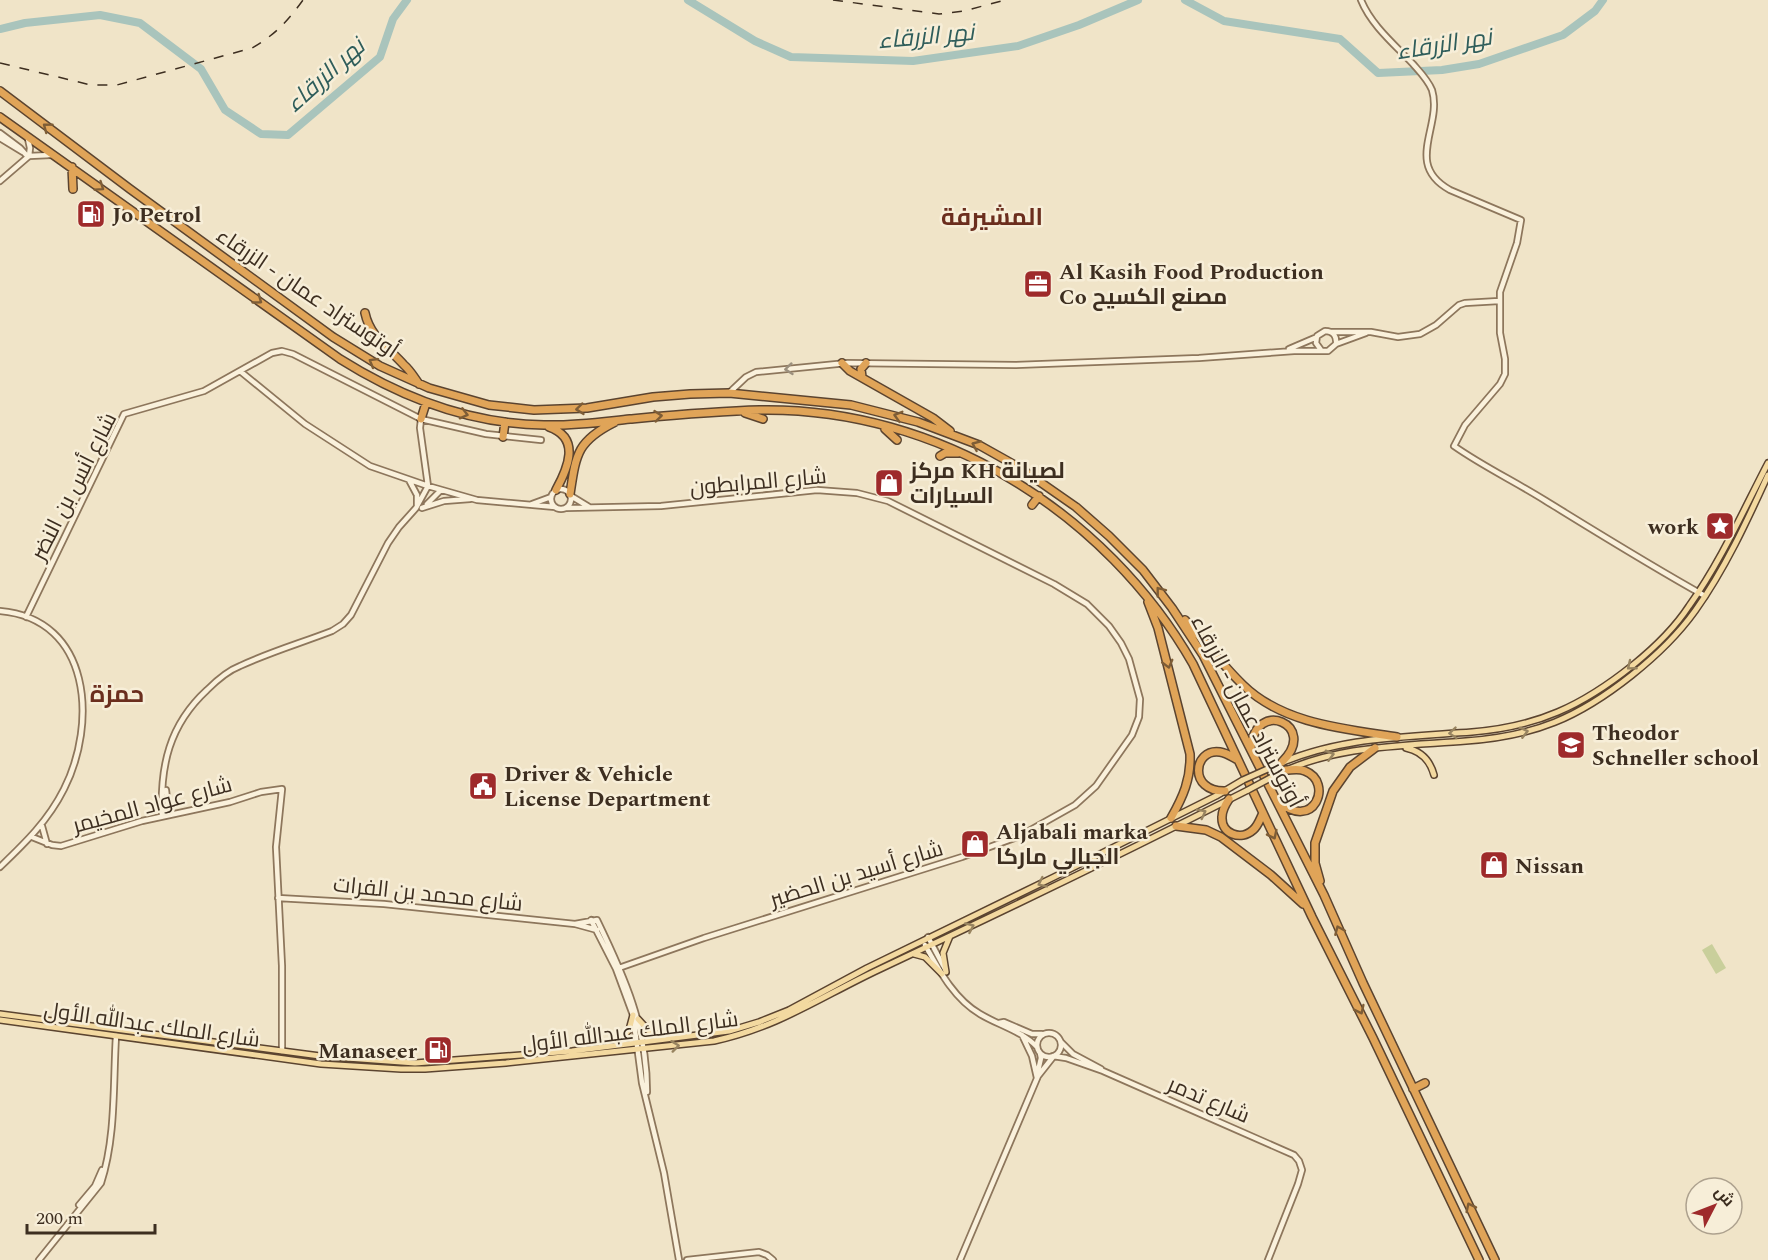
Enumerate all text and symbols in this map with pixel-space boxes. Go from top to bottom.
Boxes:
water label: نهر الزرقاء [876,15,978,59]
water label: نهر الزرقاء [1394,19,1497,70]
water label: نهر الزرقاء [278,28,375,121]
one-way arrow [42,123,53,134]
one-way arrow [93,180,104,191]
fuel station icon: Jo Petrol [75,198,107,230]
place label: Jo Petrol [112,199,202,232]
district label: المشيرفة [941,200,1043,236]
street label: أوتوستراد عمان - الزرقاء [209,220,405,367]
place label: Al Kasih Food Production Co مصنع الكسيح [1059,256,1324,314]
office icon: Al Kasih Food Production Co مصنع الكسيح [1022,268,1054,300]
one-way arrow [252,293,263,304]
one-way arrow [369,357,379,369]
one-way arrow [784,362,793,375]
one-way arrow [576,402,585,415]
street label: شارع أنس بن النضر [22,407,126,568]
one-way arrow [459,407,469,420]
one-way arrow [653,410,662,423]
one-way arrow [893,411,904,423]
one-way arrow [972,440,983,452]
place label: مركز KH لصيانة السيارات [909,455,1065,513]
street label: شارع المرابطون [688,460,828,505]
shop icon: مركز KH لصيانة السيارات [873,467,905,499]
place icon: work [1704,510,1736,542]
place label: work [1647,511,1700,544]
one-way arrow [1156,587,1167,598]
street label: أوتوستراد عمان - الزرقاء [1182,609,1312,814]
one-way arrow [1160,659,1173,669]
one-way arrow [1627,659,1638,670]
district label: حمزة [90,677,144,713]
place label: Theodor Schneller school [1592,717,1759,775]
one-way arrow [1448,726,1457,739]
one-way arrow [1518,727,1528,740]
school or university icon: Theodor Schneller school [1555,729,1587,761]
one-way arrow [1324,750,1335,762]
place label: Driver & Vehicle License Department [504,758,710,816]
street label: شارع عواد المخيمر [67,768,236,843]
public building icon: Driver & Vehicle License Department [467,770,499,802]
one-way arrow [1195,809,1206,820]
place label: Aljabali marka الجبالي ماركا [996,816,1148,874]
shop icon: Aljabali marka الجبالي ماركا [959,828,991,860]
one-way arrow [1266,829,1278,840]
street label: شارع أسيد بن الحضير [764,832,947,917]
shop icon: Nissan [1478,849,1510,881]
place label: Nissan [1515,850,1585,883]
street label: شارع محمد بن الفرات [331,868,524,921]
one-way arrow [1037,876,1048,888]
one-way arrow [964,922,975,934]
one-way arrow [1334,925,1346,936]
street label: شارع الملك عبدالله الأول [42,994,262,1057]
street label: شارع الملك عبدالله الأول [520,1003,740,1062]
one-way arrow [1352,1004,1364,1015]
fuel station icon: Manaseer [422,1034,454,1066]
place label: Manaseer [318,1035,418,1068]
one-way arrow [670,1040,679,1053]
street label: شارع تدمر [1160,1068,1255,1132]
north arrow [1684,1176,1744,1236]
text: ش [1709,1181,1740,1212]
scale bar [27,1197,154,1235]
one-way arrow [1465,1203,1477,1214]
text: 200 m [36,1205,83,1232]

